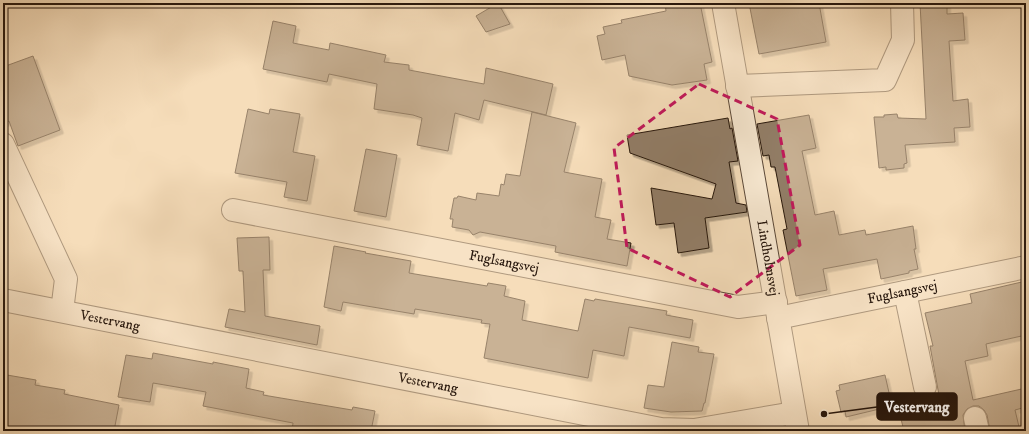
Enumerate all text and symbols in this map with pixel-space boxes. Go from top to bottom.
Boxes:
street label: Lindholmsvej [752,219,783,297]
street label: Fuglsangsvej [468,247,541,278]
street label: Fuglsangsvej [866,276,939,308]
street label: Vestervang [78,306,142,336]
street label: Vestervang [395,368,460,398]
callout: Vestervang [877,393,957,420]
text: Vestervang [884,398,950,417]

